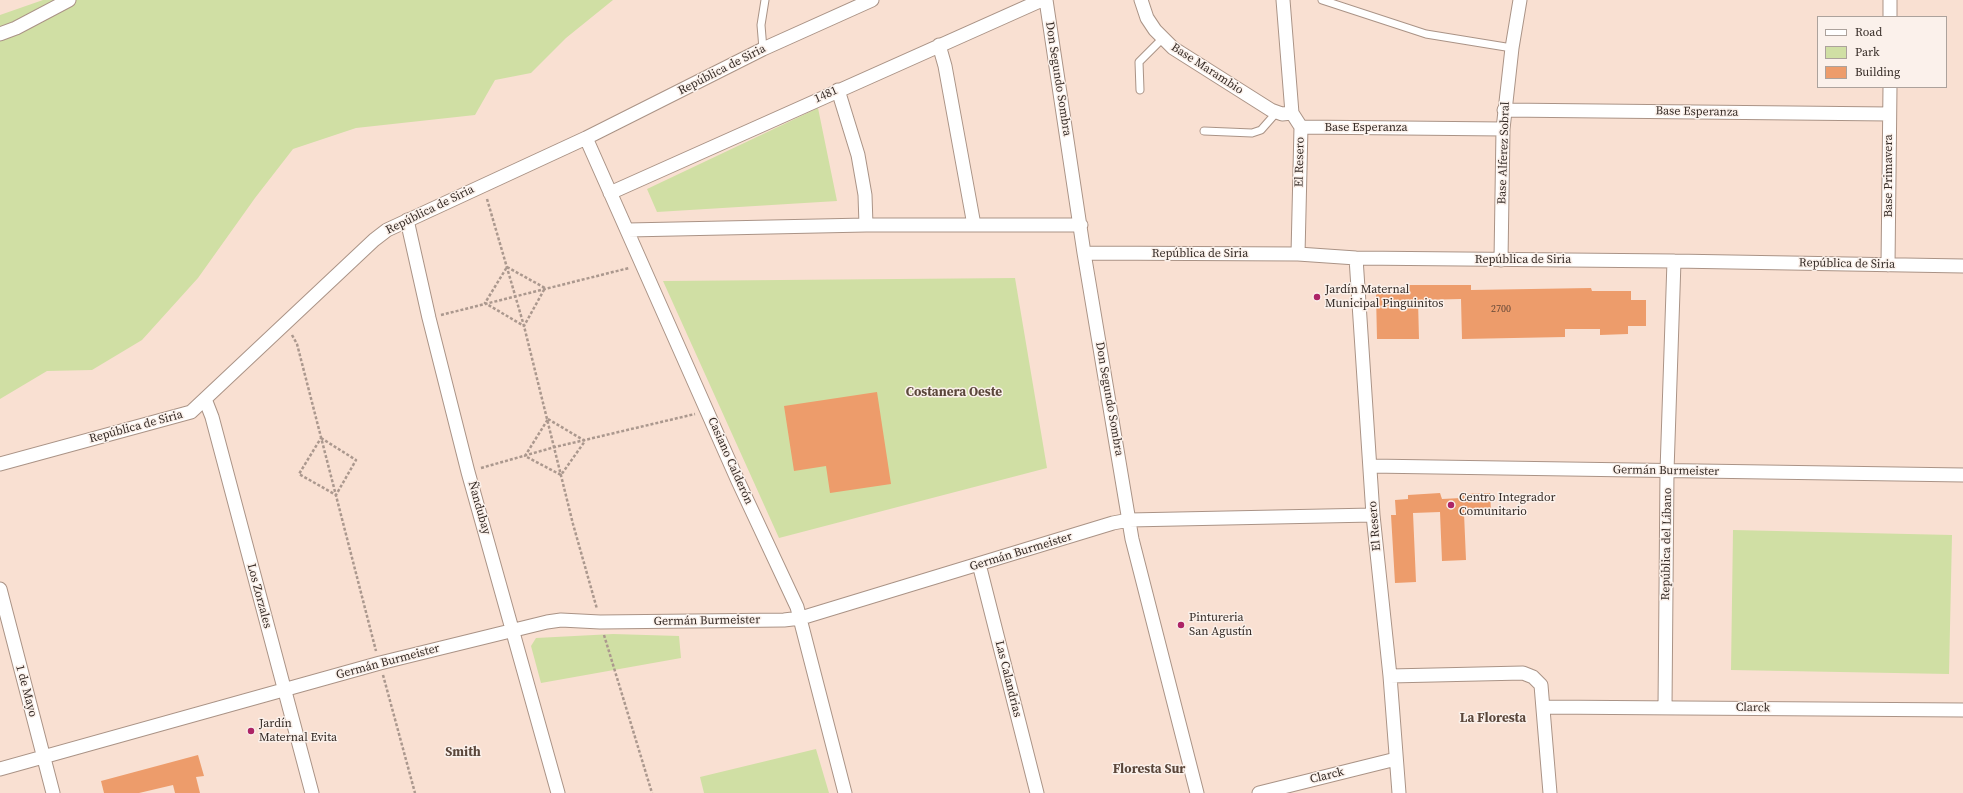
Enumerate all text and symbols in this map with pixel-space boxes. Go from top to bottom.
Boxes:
legend [1817,16,1947,88]
street label: Don Segundo Sombra [1042,21,1074,137]
text: Road [1855,24,1882,40]
street label: Base Marambio [1168,40,1246,98]
street label: República de Siria [676,42,768,98]
text: Park [1855,44,1880,60]
text: Building [1855,64,1900,80]
street label: 1481 [812,84,840,106]
street label: Base Alferez Sobral [1495,101,1513,205]
street label: Base Esperanza [1655,104,1739,120]
street label: Base Esperanza [1324,121,1408,135]
street label: Base Primavera [1882,134,1896,218]
street label: El Resero [1292,137,1308,187]
street label: República de Siria [383,182,477,238]
street label: República de Siria [1152,247,1248,261]
street label: República de Siria [1475,253,1571,267]
street label: República de Siria [1799,256,1895,272]
place label: Jardín Maternal Municipal Pinguinitos [1325,283,1444,311]
marker: Jardín Maternal Municipal Pinguinitos [1312,292,1322,302]
house number: 2700 [1491,303,1511,315]
street label: Don Segundo Sombra [1092,341,1126,457]
district label: Costanera Oeste [906,385,1002,401]
street label: República de Siria [88,408,184,446]
street label: Casiano Calderón [704,415,756,507]
street label: Germán Burmeister [1613,463,1719,479]
street label: Ñandubay [465,480,493,536]
street label: República del Líbano [1659,487,1675,601]
place label: Centro Integrador Comunitario [1459,491,1556,519]
street label: El Resero [1366,500,1384,552]
marker: Centro Integrador Comunitario [1446,500,1456,510]
street label: Germán Burmeister [968,530,1074,574]
street label: Los Zorzales [243,562,275,630]
place label: Pintureria San Agustín [1189,611,1252,639]
street label: Germán Burmeister [654,613,760,629]
marker: Pintureria San Agustín [1176,620,1186,630]
street label: Las Calandrias [992,639,1024,719]
street label: Germán Burmeister [335,641,441,683]
street label: 1 de Mayo [12,663,40,719]
street label: Clarck [1736,701,1770,715]
district label: La Floresta [1460,711,1526,727]
place label: Jardín Maternal Evita [259,717,337,745]
marker: Jardín Maternal Evita [246,726,256,736]
district label: Smith [445,745,481,761]
district label: Floresta Sur [1113,762,1185,778]
street label: Clarck [1309,765,1345,787]

